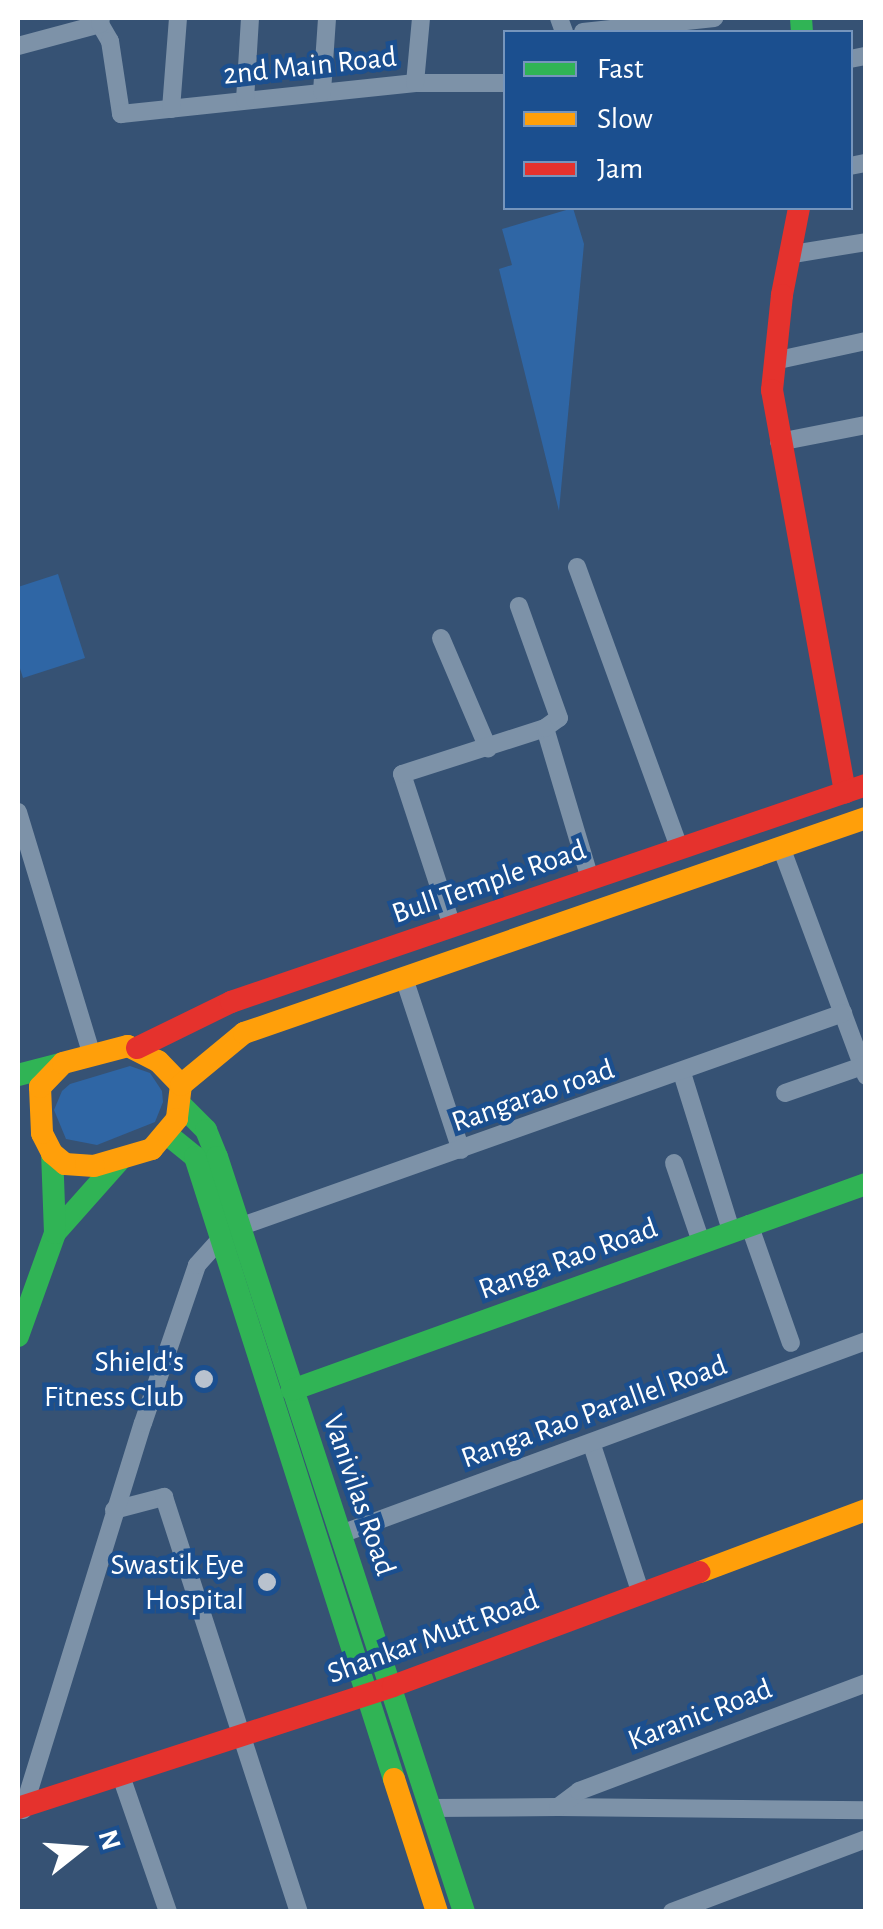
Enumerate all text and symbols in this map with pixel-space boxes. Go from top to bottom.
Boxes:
legend [503,30,853,210]
street label: 2nd Main Road [221,39,399,93]
text: Fast [597,54,644,84]
text: Slow [597,104,653,134]
text: Jam [597,154,643,184]
street label: Bull Temple Road [387,832,591,932]
street label: Rangarao road [447,1051,619,1141]
street label: Ranga Rao Road [474,1210,662,1308]
place label: Shield's Fitness Club [44,1344,184,1414]
street label: Ranga Rao Parallel Road [456,1347,732,1477]
marker: Shield's Fitness Club [193,1368,215,1390]
street label: Vanivilas Road [315,1409,403,1581]
place label: Swastik Eye Hospital [111,1547,244,1618]
marker: Swastik Eye Hospital [254,1569,280,1595]
street label: Shankar Mutt Road [323,1582,543,1692]
street label: Karanic Road [623,1671,777,1759]
north arrow [30,1799,130,1899]
text: N [92,1827,125,1854]

